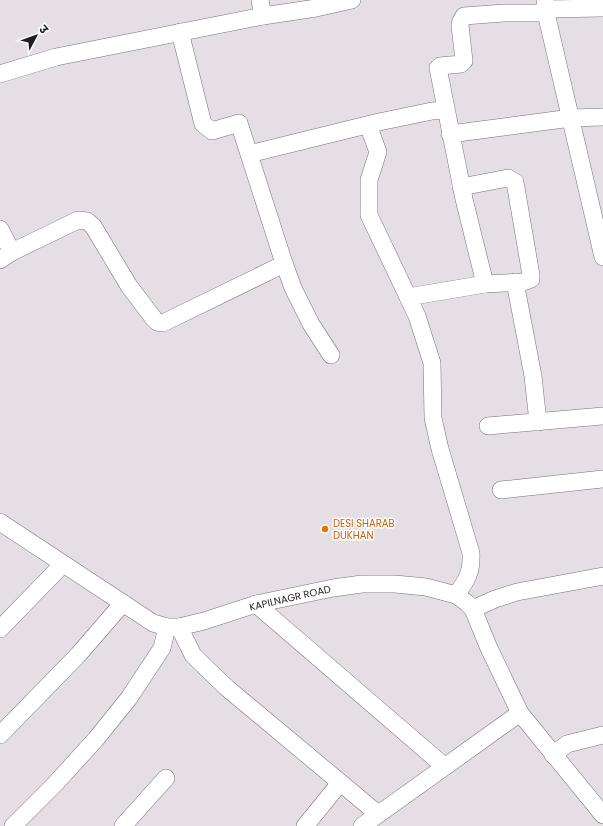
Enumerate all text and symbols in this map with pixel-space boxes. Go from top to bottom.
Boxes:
north arrow [16,16,56,56]
text: उ [35,21,52,38]
place label: DESI SHARAB DUKHAN [333,516,395,543]
marker: DESI SHARAB DUKHAN [320,524,330,534]
street label: KAPILNAGR ROAD [248,581,332,615]

